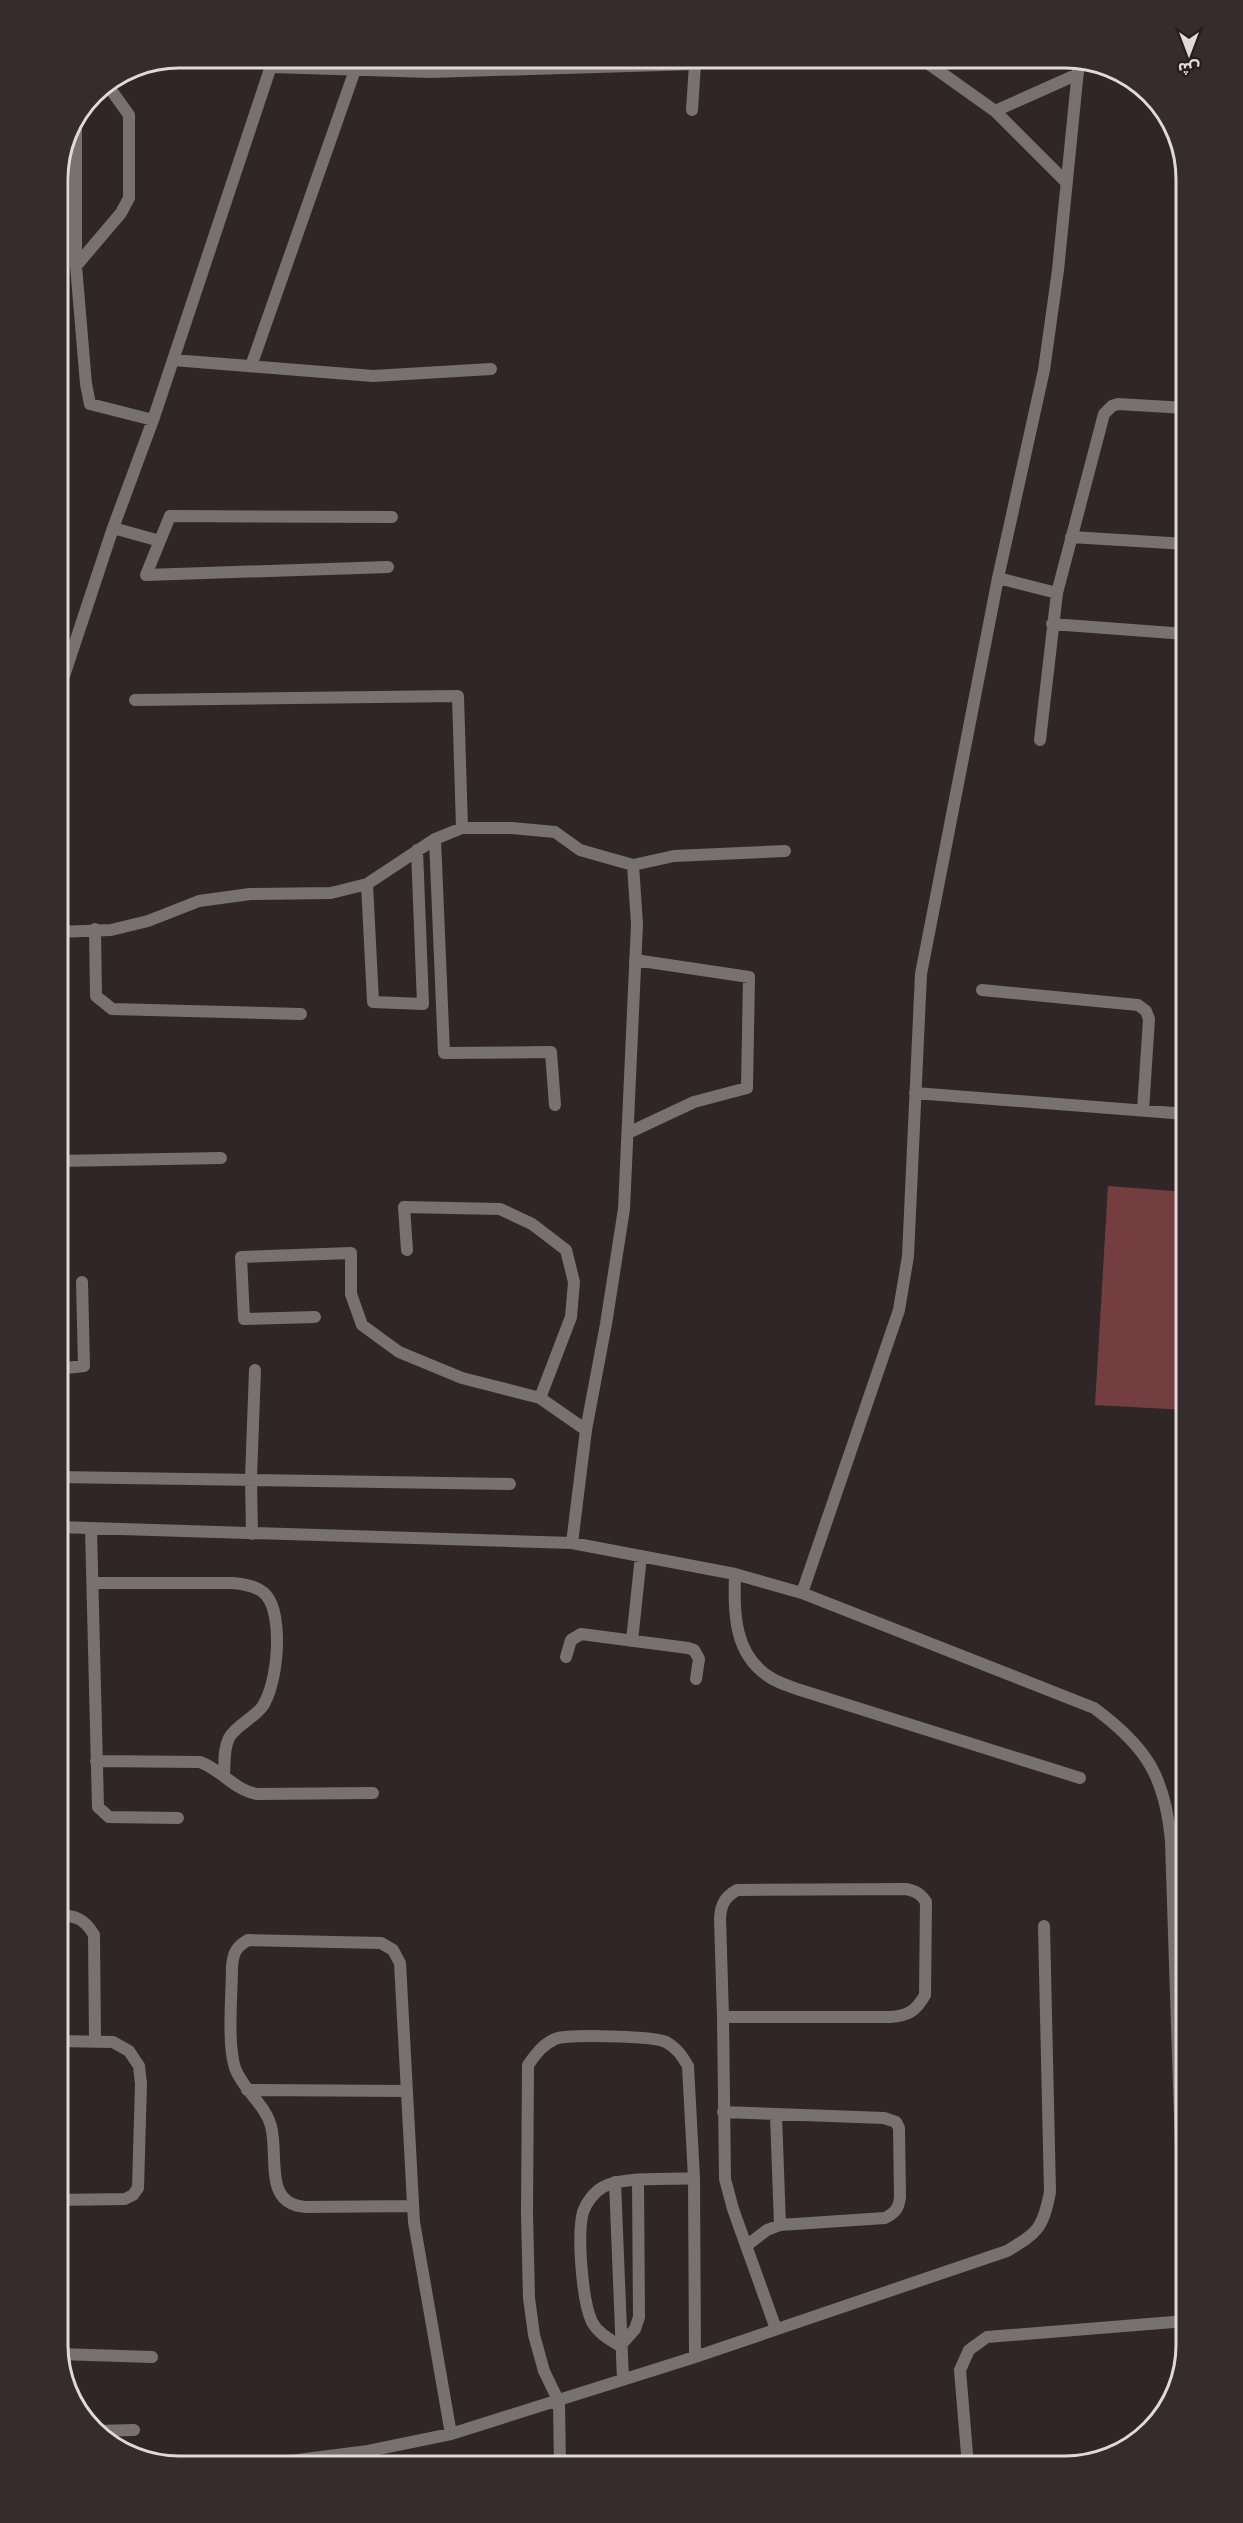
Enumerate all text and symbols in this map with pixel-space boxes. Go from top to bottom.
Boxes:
north arrow [1159,24,1219,84]
text: ش [1178,59,1200,78]

